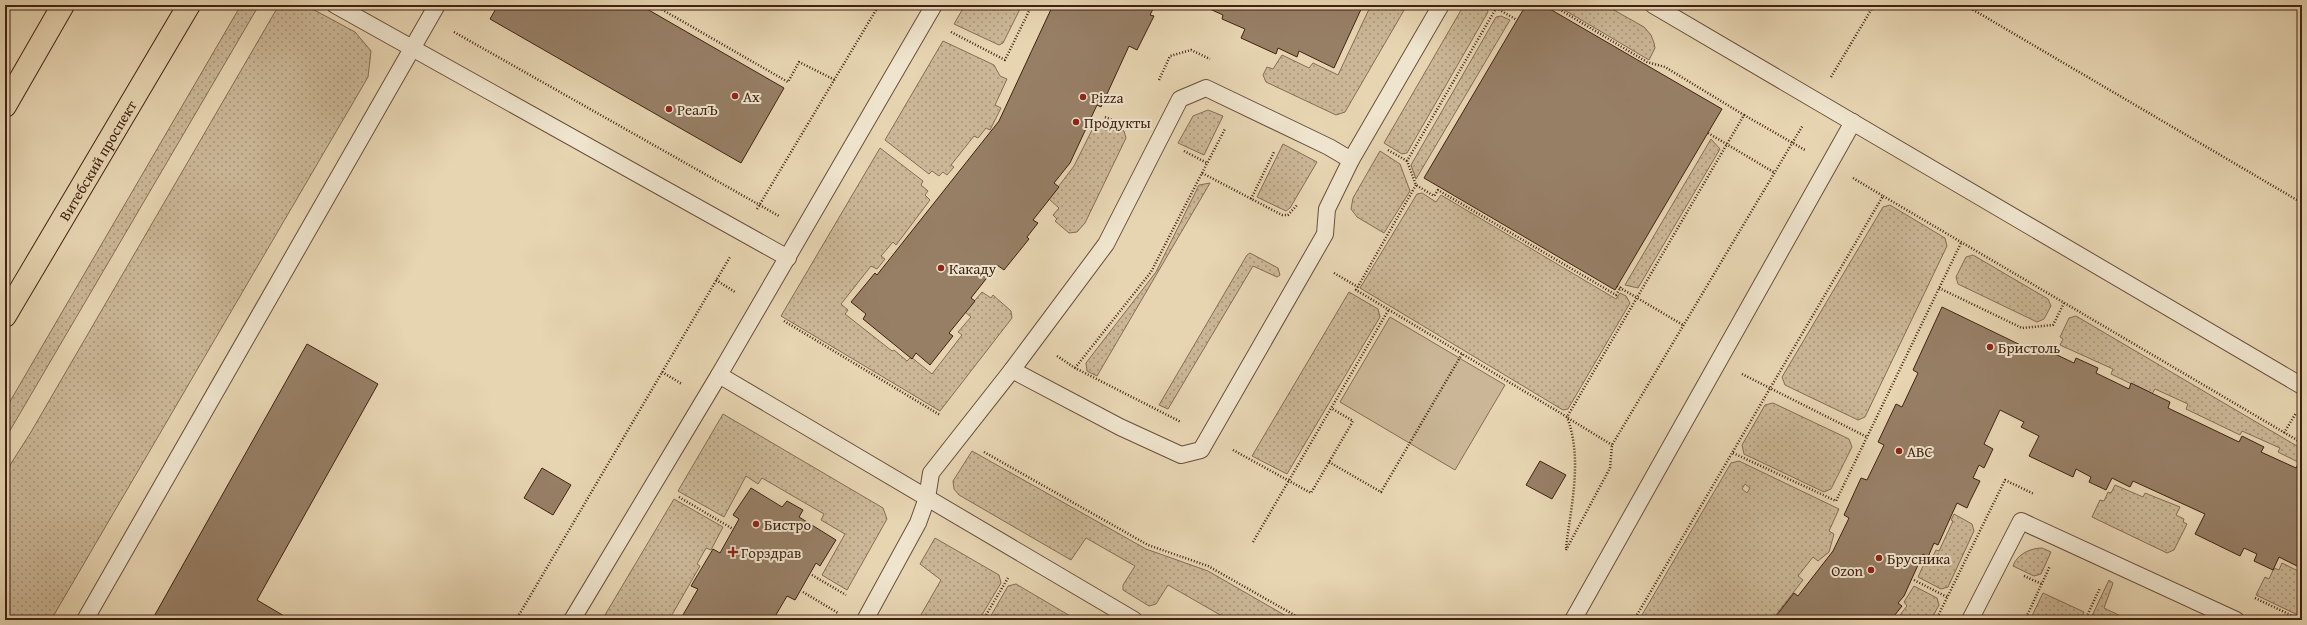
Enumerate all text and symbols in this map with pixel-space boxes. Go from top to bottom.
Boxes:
place label: Ах [743,86,760,107]
place label: Pizza [1091,87,1124,108]
marker: Ах [730,91,740,101]
marker: Pizza [1078,92,1088,102]
street label: Витебский проспект [53,95,141,224]
place label: РеалЪ [677,99,718,120]
marker: РеалЪ [664,104,674,114]
place label: Продукты [1084,112,1151,133]
marker: Продукты [1071,117,1081,127]
place label: Какаду [949,258,996,279]
marker: Какаду [936,263,946,273]
place label: Бристоль [1998,337,2060,358]
marker: Бристоль [1985,342,1995,352]
place label: ABC [1907,441,1933,462]
marker: ABC [1894,446,1904,456]
place label: Бистро [764,514,811,535]
marker: Бистро [751,519,761,529]
place label: Горздрав [741,542,801,563]
marker: Горздрав [728,547,738,557]
place label: Брусника [1887,548,1951,569]
marker: Брусника [1874,553,1884,563]
place label: Ozon [1831,560,1864,581]
marker: Ozon [1866,565,1876,575]

